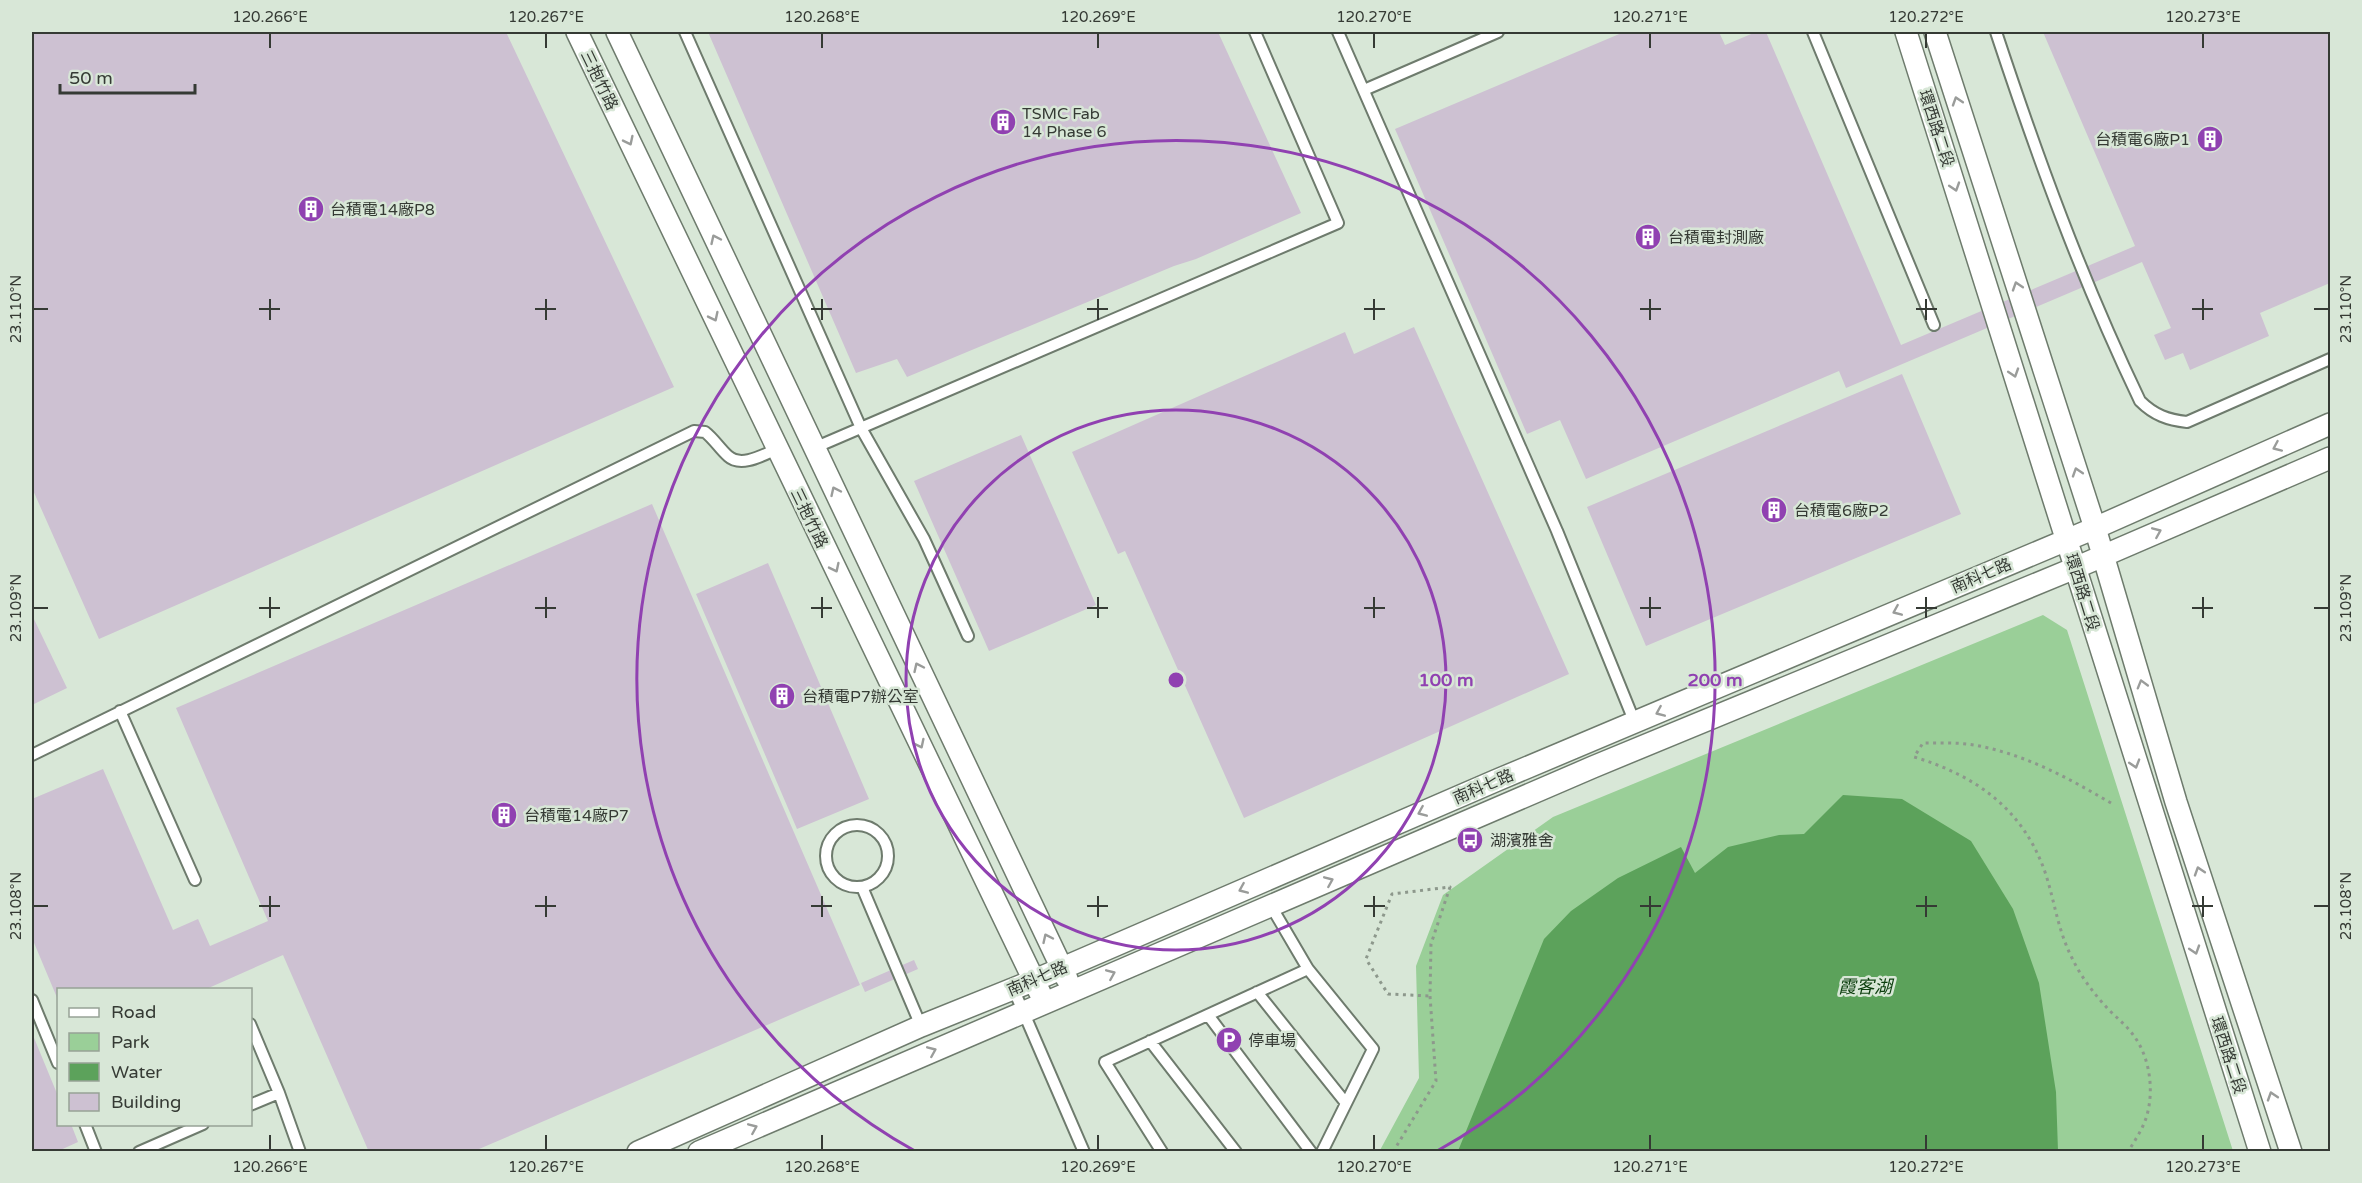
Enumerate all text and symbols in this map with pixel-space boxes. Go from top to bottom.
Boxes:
text: 120.266°E [232,8,308,26]
text: 120.267°E [508,8,584,26]
text: 120.268°E [784,8,860,26]
text: 120.269°E [1060,8,1136,26]
text: 120.270°E [1336,8,1412,26]
text: 120.271°E [1612,8,1688,26]
text: 120.272°E [1888,8,1964,26]
text: 120.273°E [2165,8,2241,26]
street label: 三抱竹路 [576,47,622,114]
scale bar [60,57,195,95]
text: 50 m [69,67,113,89]
street label: 環西路二段 [1914,87,1958,169]
one-way arrow [1952,96,1964,107]
place label: TSMC Fab 14 Phase 6 [1022,104,1107,142]
building icon: TSMC Fab 14 Phase 6 [988,107,1018,137]
building icon: 台積電6廠P1 [2195,124,2225,154]
place label: 台積電6廠P1 [2095,130,2190,150]
one-way arrow [622,135,634,146]
one-way arrow [1948,181,1960,192]
building icon: 台積電14廠P8 [296,194,326,224]
place label: 台積電14廠P8 [330,200,435,220]
building icon: 台積電封測廠 [1633,222,1663,252]
place label: 台積電封測廠 [1668,228,1764,248]
one-way arrow [711,234,723,245]
text: 23.110°N [7,275,25,343]
text: 23.110°N [2337,275,2355,343]
one-way arrow [2012,281,2024,292]
one-way arrow [706,311,718,322]
one-way arrow [2007,367,2019,378]
one-way arrow [2272,440,2283,452]
one-way arrow [2072,467,2084,478]
street label: 三抱竹路 [786,485,832,552]
one-way arrow [830,486,842,497]
building icon: 台積電6廠P2 [1759,495,1789,525]
place label: 台積電6廠P2 [1794,501,1889,521]
one-way arrow [2151,527,2162,539]
street label: 環西路二段 [2061,551,2103,633]
street label: 南科七路 [1948,554,2015,598]
one-way arrow [827,562,839,573]
text: 23.109°N [7,574,25,642]
text: 23.109°N [2337,574,2355,642]
one-way arrow [1892,604,1903,616]
one-way arrow [914,662,926,673]
text: 100 m [1418,669,1474,691]
text: 200 m [1687,669,1743,691]
centre of rings [1166,670,1186,690]
one-way arrow [2137,679,2149,690]
building icon: 台積電P7辦公室 [767,681,797,711]
place label: 台積電P7辦公室 [802,687,919,707]
one-way arrow [1655,705,1666,717]
one-way arrow [913,737,925,748]
one-way arrow [2128,758,2140,769]
street label: 南科七路 [1450,765,1517,809]
building icon: 台積電14廠P7 [489,800,519,830]
one-way arrow [1417,805,1428,817]
place label: 台積電14廠P7 [524,806,629,826]
bus stop icon: 湖濱雅舍 [1455,825,1485,855]
place label: 湖濱雅舍 [1490,831,1554,851]
one-way arrow [2194,866,2206,877]
text: 23.108°N [7,872,25,940]
text: 23.108°N [2337,872,2355,940]
one-way arrow [1322,876,1333,888]
one-way arrow [1238,882,1249,894]
one-way arrow [1043,933,1055,944]
one-way arrow [2188,944,2200,955]
street label: 南科七路 [1004,957,1071,1001]
one-way arrow [1105,969,1116,981]
water label: 霞客湖 [1838,976,1895,998]
legend [57,988,252,1126]
text: Road [111,1001,156,1023]
street label: 環西路二段 [2206,1014,2250,1096]
parking icon: 停車場 [1214,1025,1244,1055]
text: Park [111,1031,150,1053]
place label: 停車場 [1248,1031,1296,1051]
one-way arrow [926,1046,937,1058]
text: Water [111,1061,162,1083]
text: Building [111,1091,181,1113]
one-way arrow [2267,1091,2280,1102]
one-way arrow [746,1123,757,1135]
text: 120.266°E [232,1158,308,1176]
text: 120.267°E [508,1158,584,1176]
text: 120.268°E [784,1158,860,1176]
text: 120.269°E [1060,1158,1136,1176]
text: 120.270°E [1336,1158,1412,1176]
text: 120.271°E [1612,1158,1688,1176]
text: 120.272°E [1888,1158,1964,1176]
text: 120.273°E [2165,1158,2241,1176]

